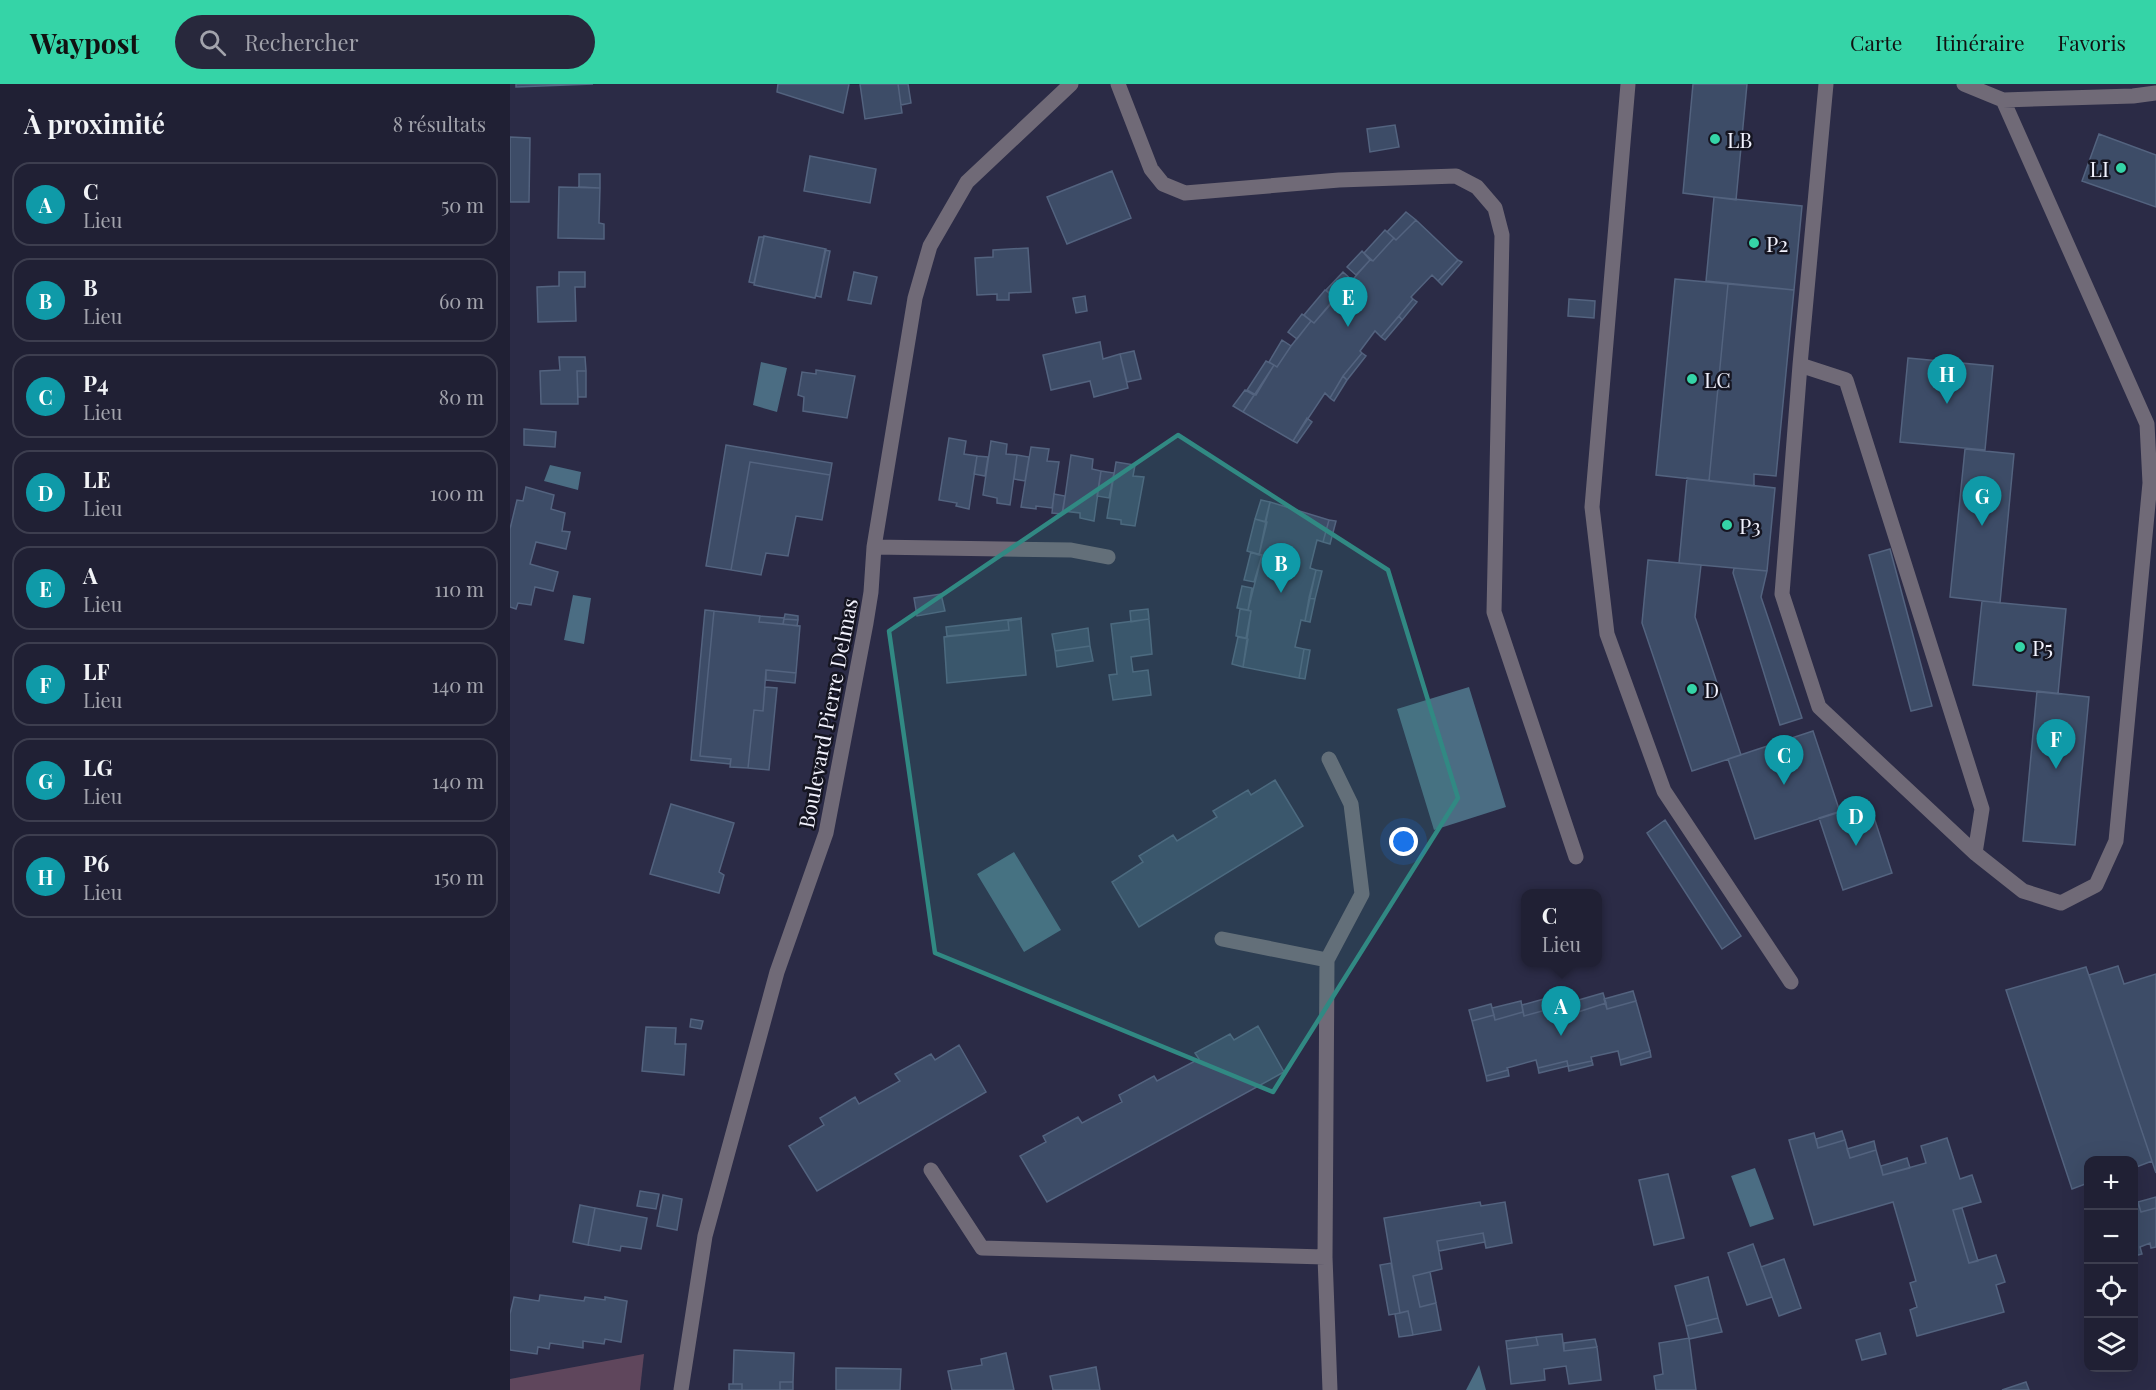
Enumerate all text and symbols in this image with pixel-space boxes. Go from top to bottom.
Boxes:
search box [175,15,595,69]
text: Waypost [30,24,139,61]
icon: search [196,26,229,59]
text: Rechercher [244,27,358,57]
text: Carte [1850,28,1902,56]
text: Itinéraire [1935,28,2025,56]
text: Favoris [2058,28,2126,56]
text: À proximité [24,106,165,141]
text: 8 résultats [393,110,486,137]
place label: LB [1727,125,1752,153]
marker: LB [1708,132,1722,146]
place label: LI [2090,154,2109,182]
marker: LI [2114,161,2128,175]
text: C [83,176,99,206]
text: A [39,191,52,218]
text: 50 m [441,191,484,218]
text: Lieu [83,206,122,233]
place label: P2 [1766,229,1788,257]
marker: P2 [1747,236,1761,250]
text: B [83,272,98,302]
pin: E [1328,278,1368,327]
text: B [39,287,52,314]
text: 60 m [439,287,484,314]
text: Lieu [83,302,122,329]
pin: H [1928,354,1966,404]
place label: LC [1704,365,1731,393]
text: P4 [83,368,109,398]
marker: LC [1685,372,1699,386]
text: C [38,383,53,410]
text: 80 m [439,383,484,410]
text: Lieu [83,398,122,425]
text: LE [83,464,110,494]
pin: G [1962,476,2002,526]
text: D [38,479,53,506]
text: 100 m [430,479,484,506]
text: Lieu [83,494,122,521]
place label: P3 [1739,511,1761,539]
marker: P3 [1720,518,1734,532]
pin: B [1262,544,1300,593]
text: A [83,560,98,590]
text: E [39,575,52,602]
text: 110 m [434,575,484,602]
text: Lieu [83,590,122,617]
street label: Boulevard Pierre Delmas [791,596,863,830]
place label: P5 [2032,633,2053,661]
marker: P5 [2013,640,2027,654]
text: LF [83,656,109,686]
text: F [40,671,51,698]
text: 140 m [432,671,484,698]
place label: D [1704,675,1719,703]
marker: D [1685,682,1699,696]
text: Lieu [83,686,122,713]
pin: F [2036,720,2076,769]
pin: C [1764,736,1804,785]
text: LG [83,752,113,782]
text: G [38,767,53,794]
text: 140 m [432,767,484,794]
text: Lieu [83,782,122,809]
pin: D [1836,796,1876,846]
your location [1389,827,1418,856]
text: P6 [83,848,109,878]
text: H [38,863,54,890]
text: 150 m [434,863,484,890]
text: Lieu [83,878,122,905]
popup [1521,889,1602,967]
text: C [1542,900,1557,930]
text: Lieu [1542,930,1581,957]
pin: A [1542,986,1580,1036]
map controls [2084,1156,2138,1372]
button: + [2084,1156,2138,1210]
button: − [2084,1210,2138,1264]
button: locate [2084,1264,2138,1318]
button: layers [2084,1318,2138,1372]

